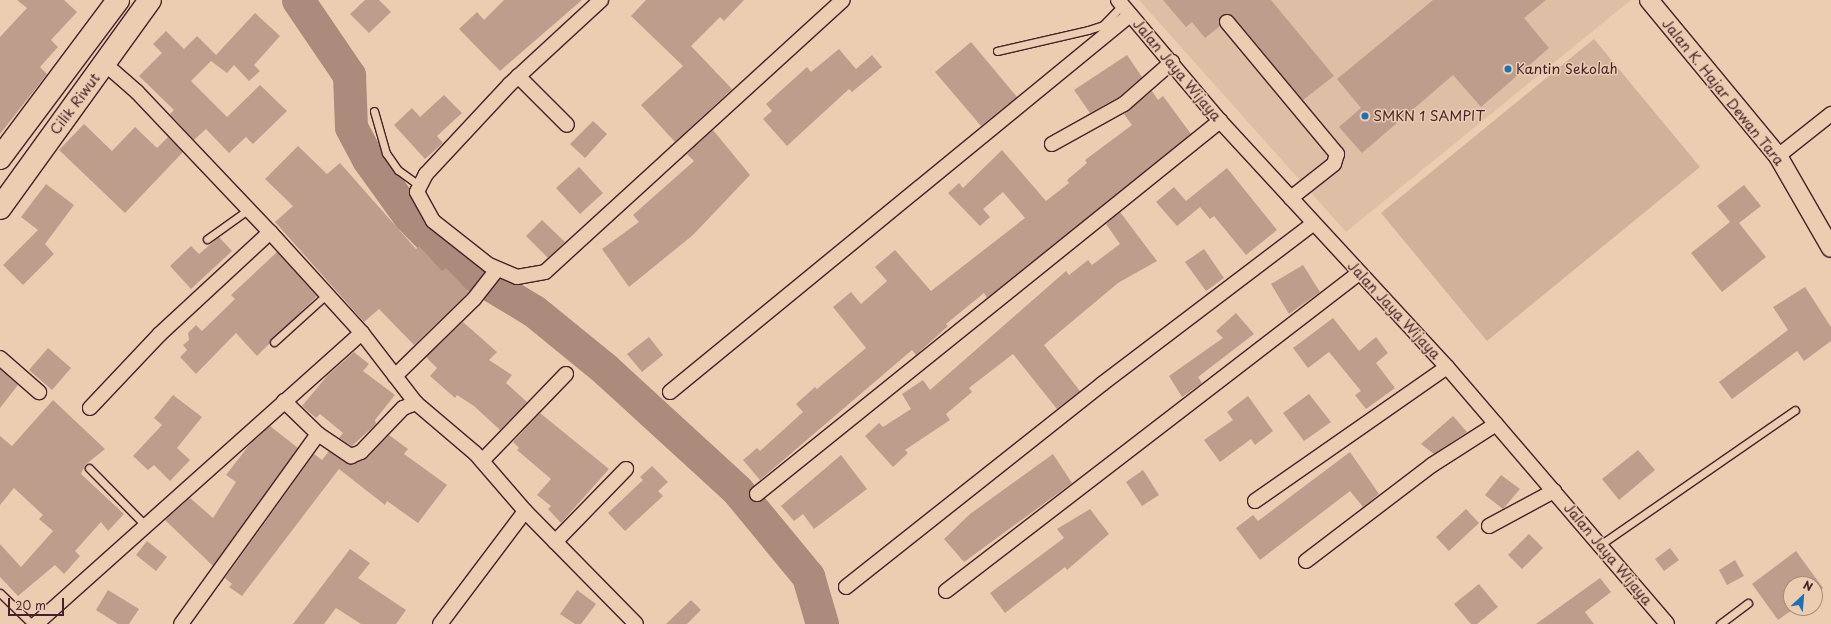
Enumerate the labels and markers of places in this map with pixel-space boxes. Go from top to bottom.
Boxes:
place label: Kantin Sekolah [1516,61,1618,77]
marker: Kantin Sekolah [1503,64,1513,74]
place label: SMKN 1 SAMPIT [1373,108,1487,124]
marker: SMKN 1 SAMPIT [1360,111,1370,121]

